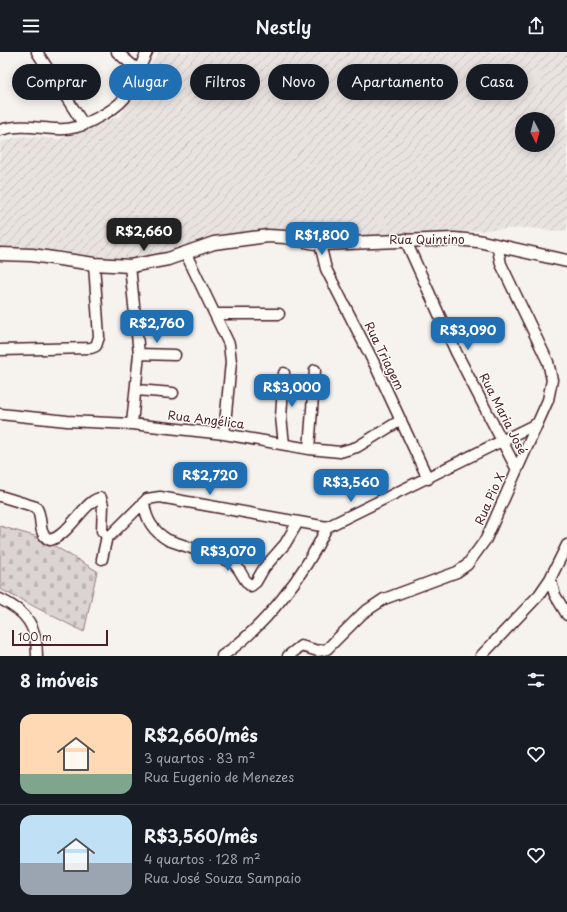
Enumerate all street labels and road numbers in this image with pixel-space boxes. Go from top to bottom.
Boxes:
street label: Rua Quintino [389,230,465,248]
street label: Rua Triagem [361,318,409,393]
street label: Rua Maria José [476,370,532,458]
street label: Rua Angélica [167,405,246,433]
street label: Rua Pio X [470,469,509,528]

